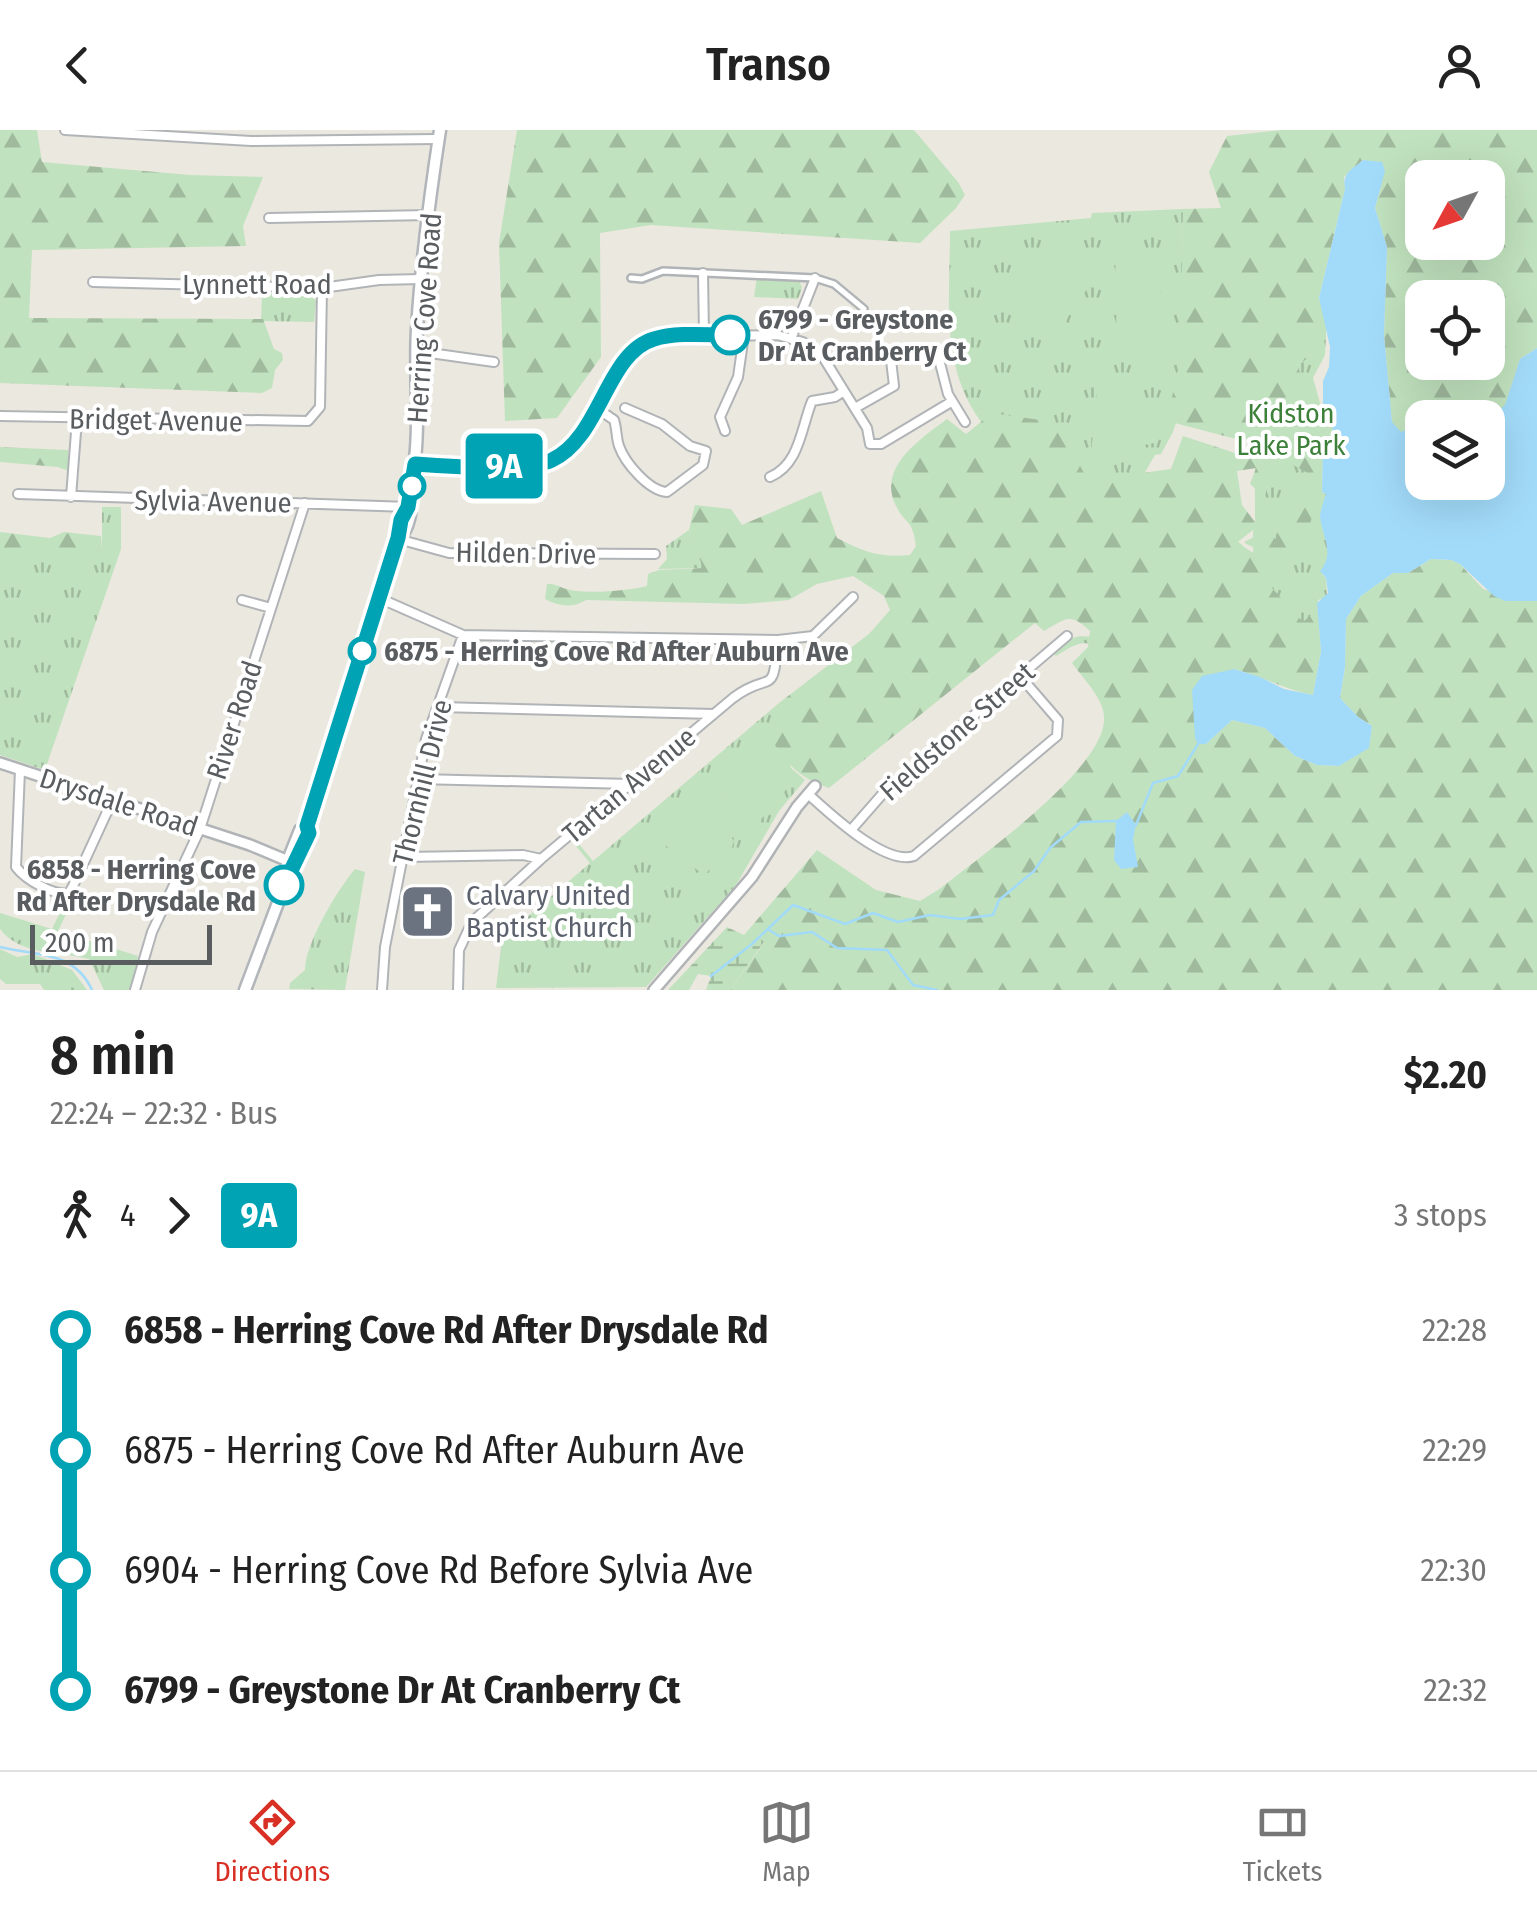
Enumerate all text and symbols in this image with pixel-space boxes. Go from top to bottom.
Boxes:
icon: back [50,38,105,93]
text: Transo [706,38,831,92]
icon: person [1432,38,1487,93]
north arrow [1405,160,1505,260]
map controls [1405,160,1505,500]
street label: Herring Cove Road [401,212,448,424]
street label: Lynnett Road [182,268,332,301]
button: locate [1405,280,1505,380]
place label: 6799 - Greystone Dr At Cranberry Ct [758,303,968,368]
marker: 6799 - Greystone Dr At Cranberry Ct [711,316,749,354]
park label: Kidston Lake Park [1237,397,1346,462]
button: layers [1405,400,1505,500]
street label: Bridget Avenue [69,402,243,439]
line badge: 9A [459,434,549,498]
text: 9A [486,445,522,487]
unlabelled marker [399,473,425,499]
street label: Sylvia Avenue [134,484,292,519]
street label: Hilden Drive [455,536,597,571]
place label: 6875 - Herring Cove Rd After Auburn Ave [384,635,849,668]
marker: 6875 - Herring Cove Rd After Auburn Ave [349,638,375,664]
street label: Fieldstone Street [873,655,1042,807]
street label: River Road [200,657,269,784]
street label: Thornhill Drive [386,696,459,868]
street label: Tartan Avenue [556,720,702,850]
street label: Drysdale Road [36,761,202,844]
place label: 6858 - Herring Cove Rd After Drysdale Rd [16,853,256,918]
marker: 6858 - Herring Cove Rd After Drysdale Rd [265,866,303,904]
place label: Calvary United Baptist Church [466,879,633,944]
church icon: Calvary United Baptist Church [397,881,457,941]
scale bar [30,920,212,964]
text: 200 m [45,926,115,959]
text: 8 min [50,1023,176,1089]
text: $2.20 [1404,1052,1487,1098]
text: 22:24 – 22:32 · Bus [50,1094,278,1132]
icon: walk [50,1188,105,1243]
icon: forward [151,1188,206,1243]
text: 9A [241,1194,277,1236]
text: 4 [120,1196,136,1234]
text: 3 stops [1394,1196,1487,1234]
text: 6858 - Herring Cove Rd After Drysdale Rd [124,1307,768,1353]
text: 22:28 [1422,1311,1487,1349]
text: 6875 - Herring Cove Rd After Auburn Ave [124,1427,745,1473]
text: 22:29 [1423,1431,1487,1469]
text: 6904 - Herring Cove Rd Before Sylvia Ave [124,1547,753,1593]
text: 22:30 [1421,1551,1487,1589]
text: 6799 - Greystone Dr At Cranberry Ct [124,1667,680,1713]
text: 22:32 [1423,1671,1487,1709]
tab: Directions [214,1795,330,1888]
tab: Map [759,1795,814,1888]
tab: Tickets [1243,1795,1323,1888]

